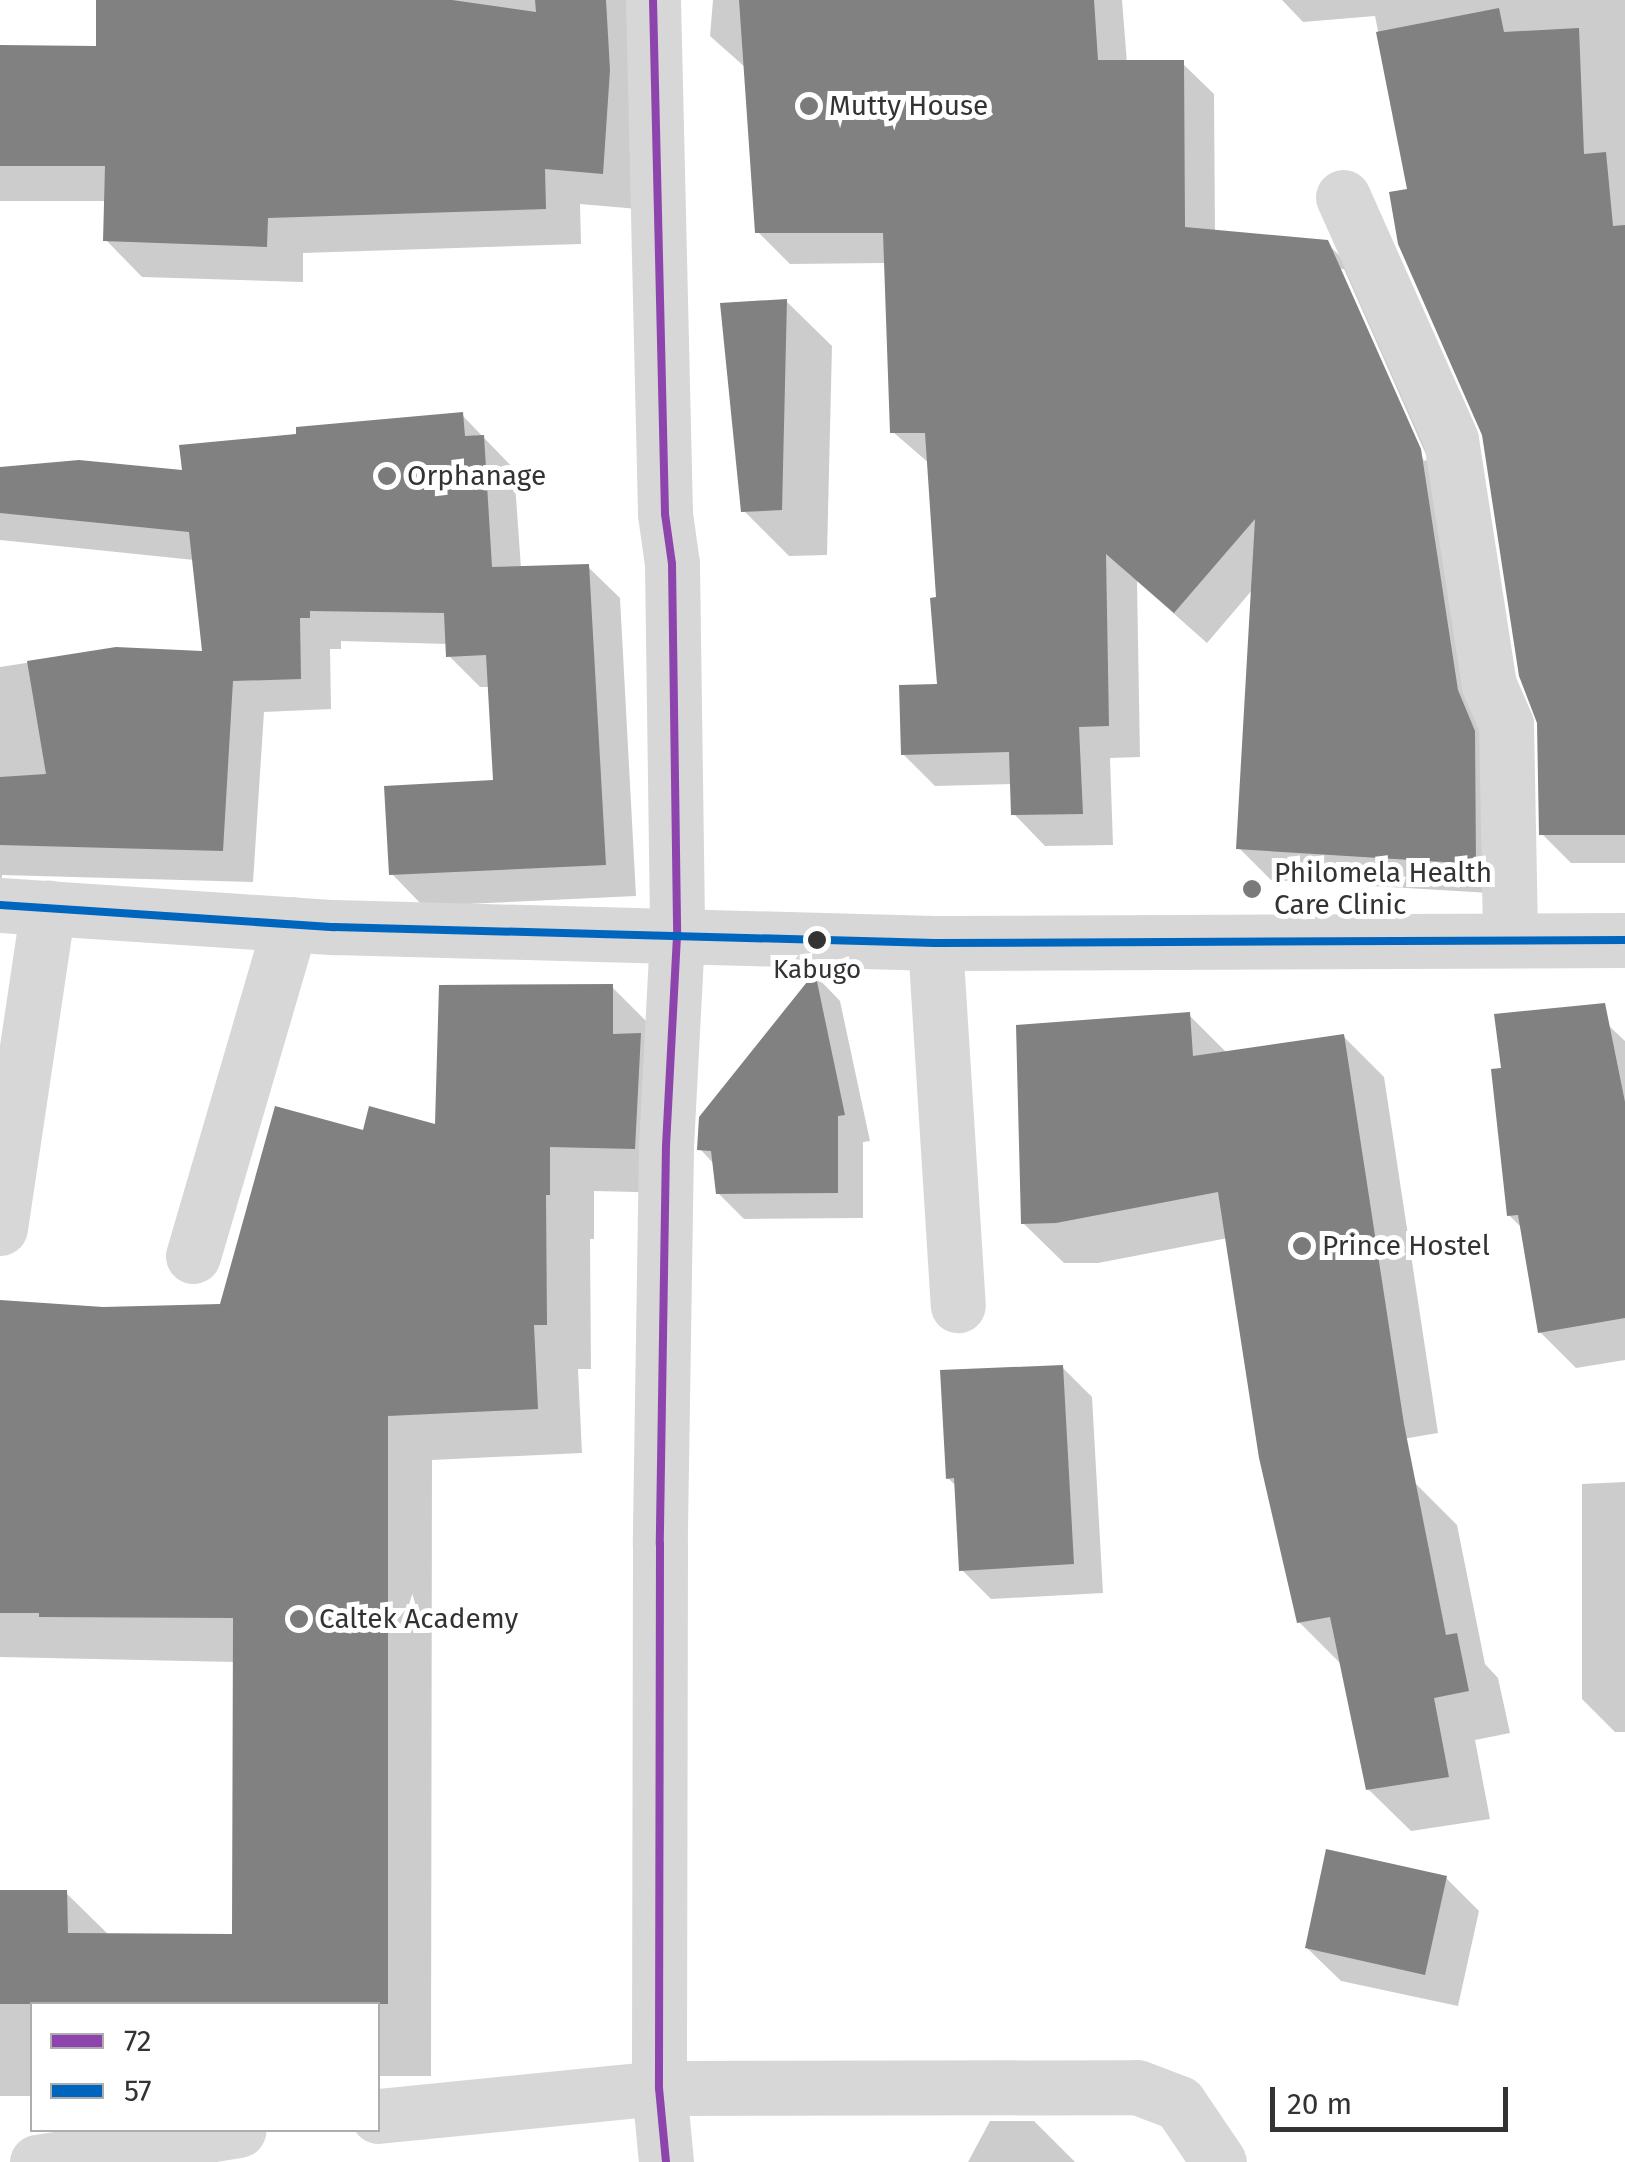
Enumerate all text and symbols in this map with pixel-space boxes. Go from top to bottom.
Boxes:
place label: Mutty House [829,89,988,123]
marker: Mutty House [798,95,820,117]
place label: Orphanage [407,459,546,493]
marker: Orphanage [376,465,398,487]
place label: Philomela Health Care Clinic [1274,856,1492,922]
marker: Philomela Health Care Clinic [1239,876,1265,902]
marker: Kabugo [807,930,827,950]
place label: Kabugo [773,954,861,986]
place label: Prince Hostel [1322,1229,1490,1263]
marker: Prince Hostel [1291,1235,1313,1257]
place label: Caltek Academy [319,1602,518,1636]
marker: Caltek Academy [288,1608,310,1630]
legend [30,2002,380,2132]
text: 72 [124,2023,152,2059]
scale bar [1275,2067,1512,2129]
text: 57 [124,2073,152,2109]
text: 20 m [1287,2086,1352,2122]

